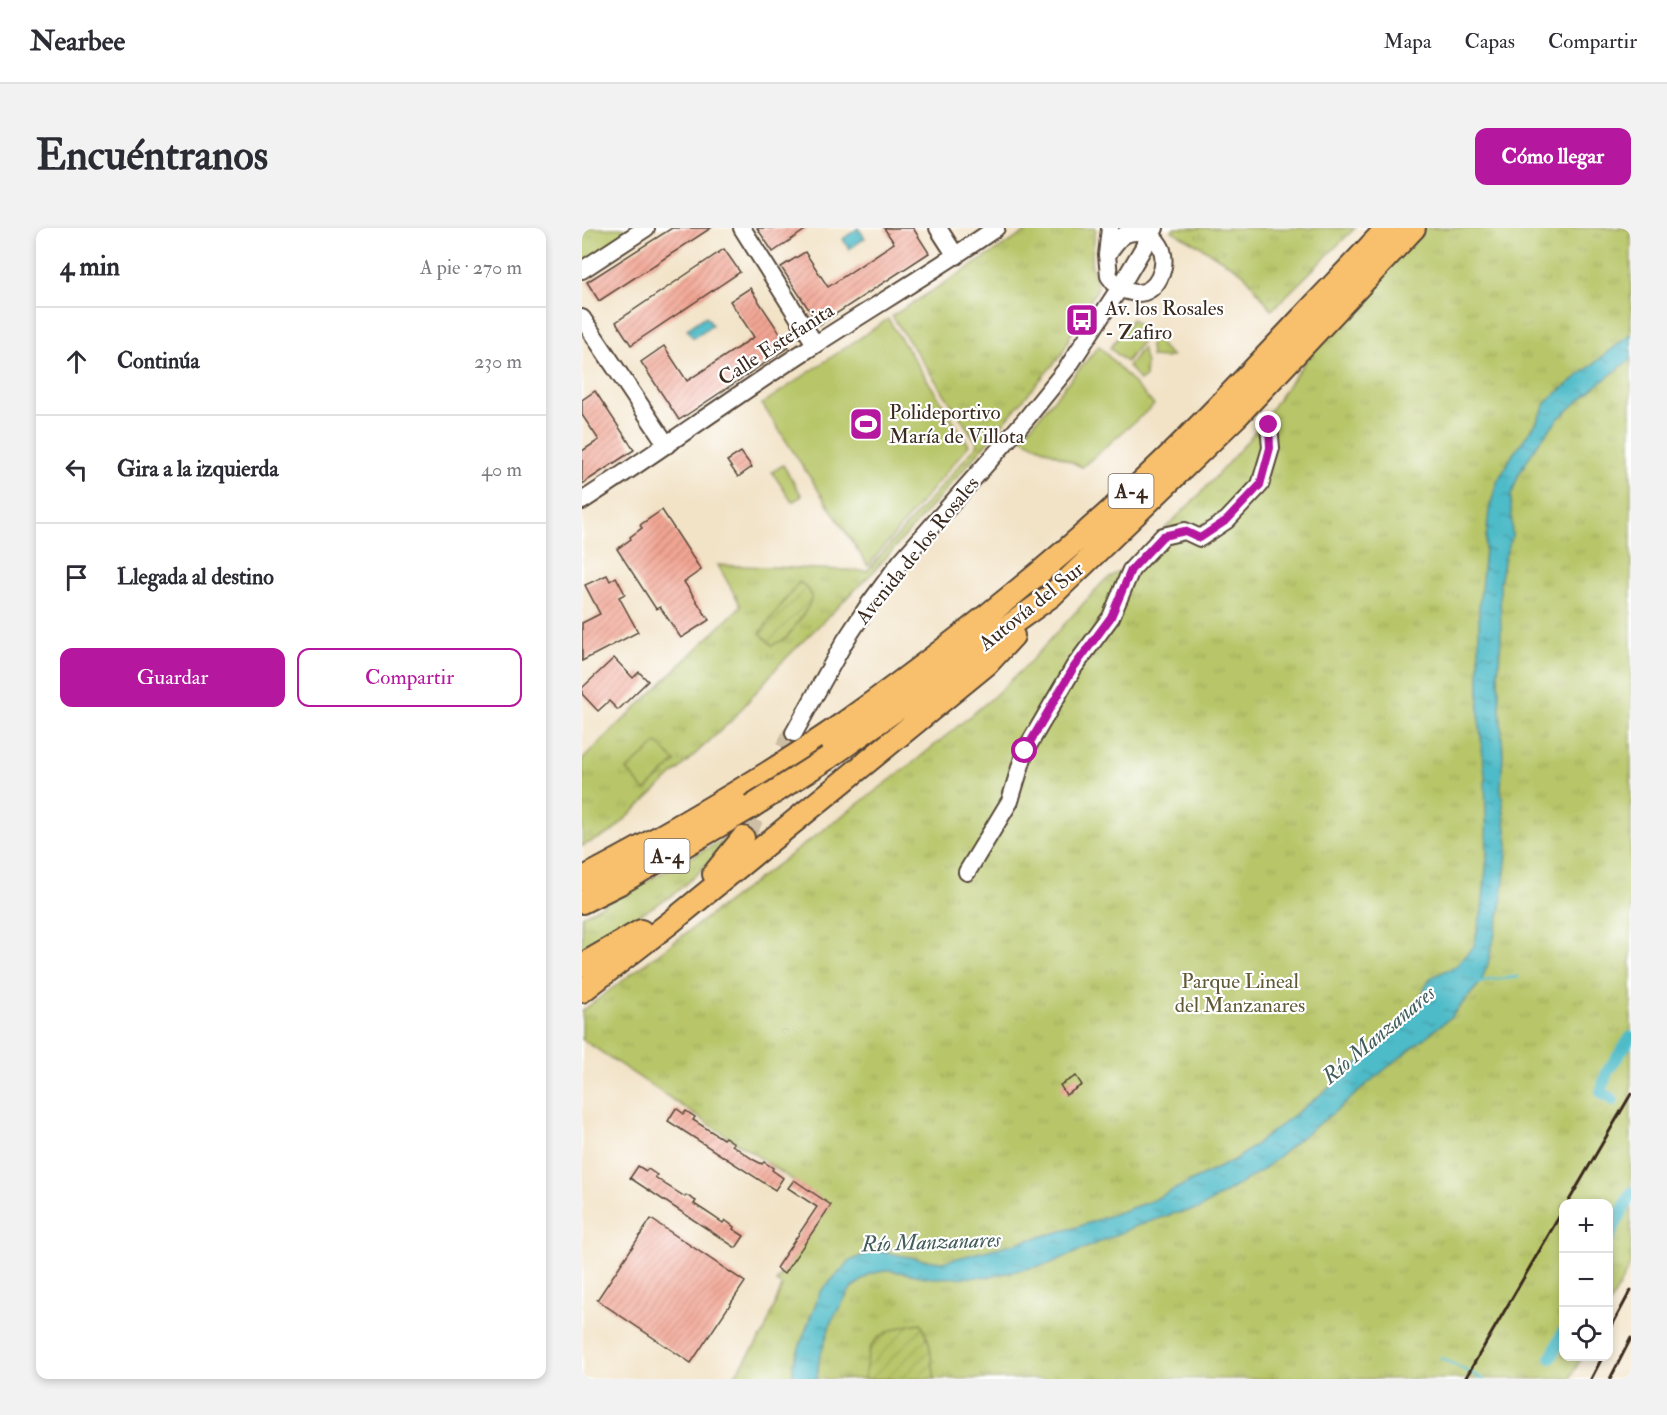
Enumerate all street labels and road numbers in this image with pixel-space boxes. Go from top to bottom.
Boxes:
street label: Calle Estefanita [713,297,840,392]
street label: Avenida de los Rosales [849,471,985,631]
road number: A-4 [1108,474,1154,508]
street label: Autovía del Sur [972,556,1090,658]
road number: A-4 [644,839,689,873]

